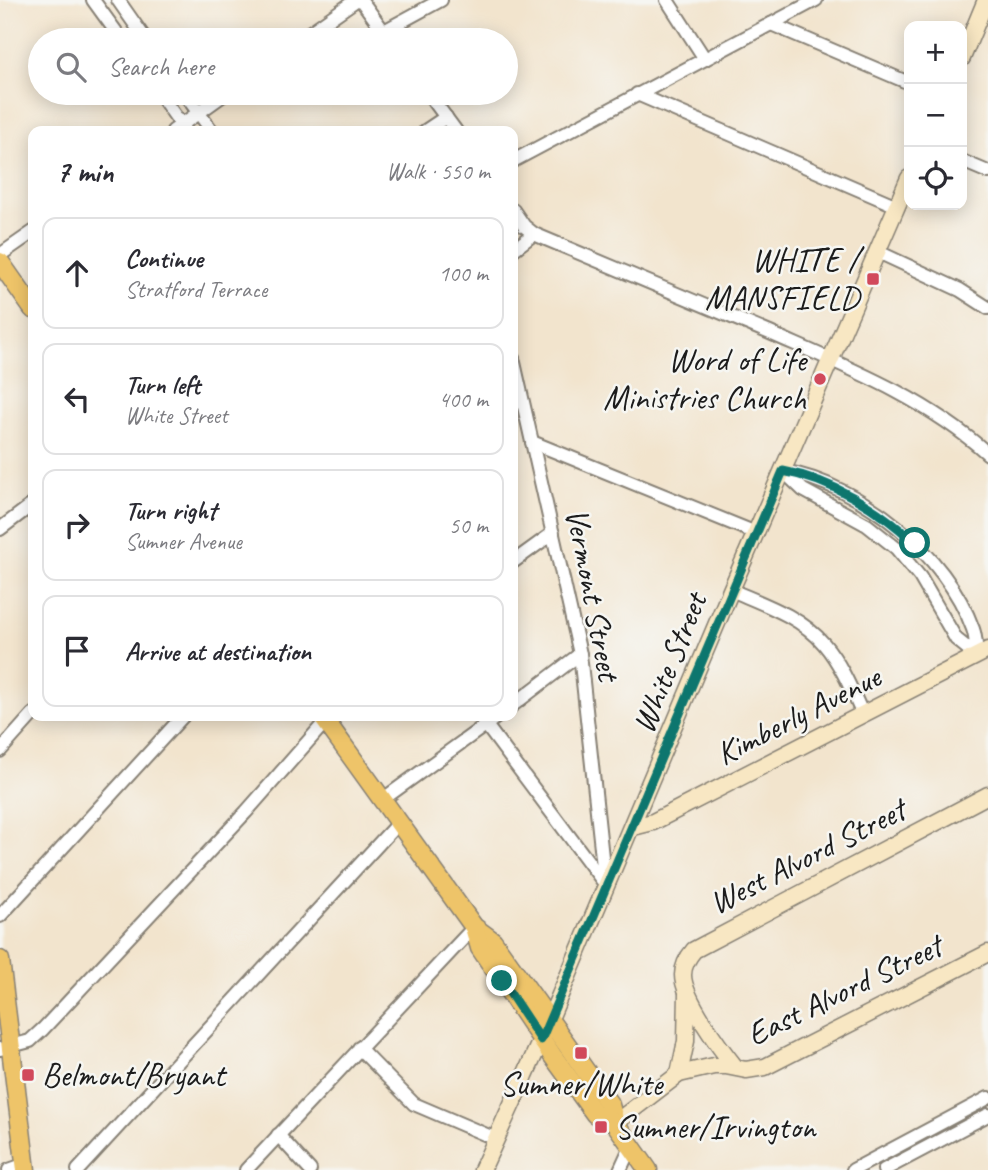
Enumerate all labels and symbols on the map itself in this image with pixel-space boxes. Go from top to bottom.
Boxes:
place label: WHITE / MANSFIELD [705,239,865,319]
marker: WHITE / MANSFIELD [865,271,881,287]
place label: Word of Life Ministries Church [603,339,808,419]
marker: Word of Life Ministries Church [812,371,828,387]
street label: Vermont Street [556,504,631,687]
route start [899,527,930,558]
street label: White Street [622,584,717,739]
street label: Kimberly Avenue [709,655,889,774]
street label: West Alvord Street [702,787,916,923]
street label: East Alvord Street [740,923,952,1055]
route end [486,965,517,996]
marker: Sumner/White [573,1045,589,1061]
place label: Belmont/Bryant [42,1054,228,1096]
place label: Sumner/White [500,1063,664,1105]
marker: Belmont/Bryant [20,1067,36,1083]
place label: Sumner/Irvington [615,1106,817,1148]
marker: Sumner/Irvington [593,1119,609,1135]

